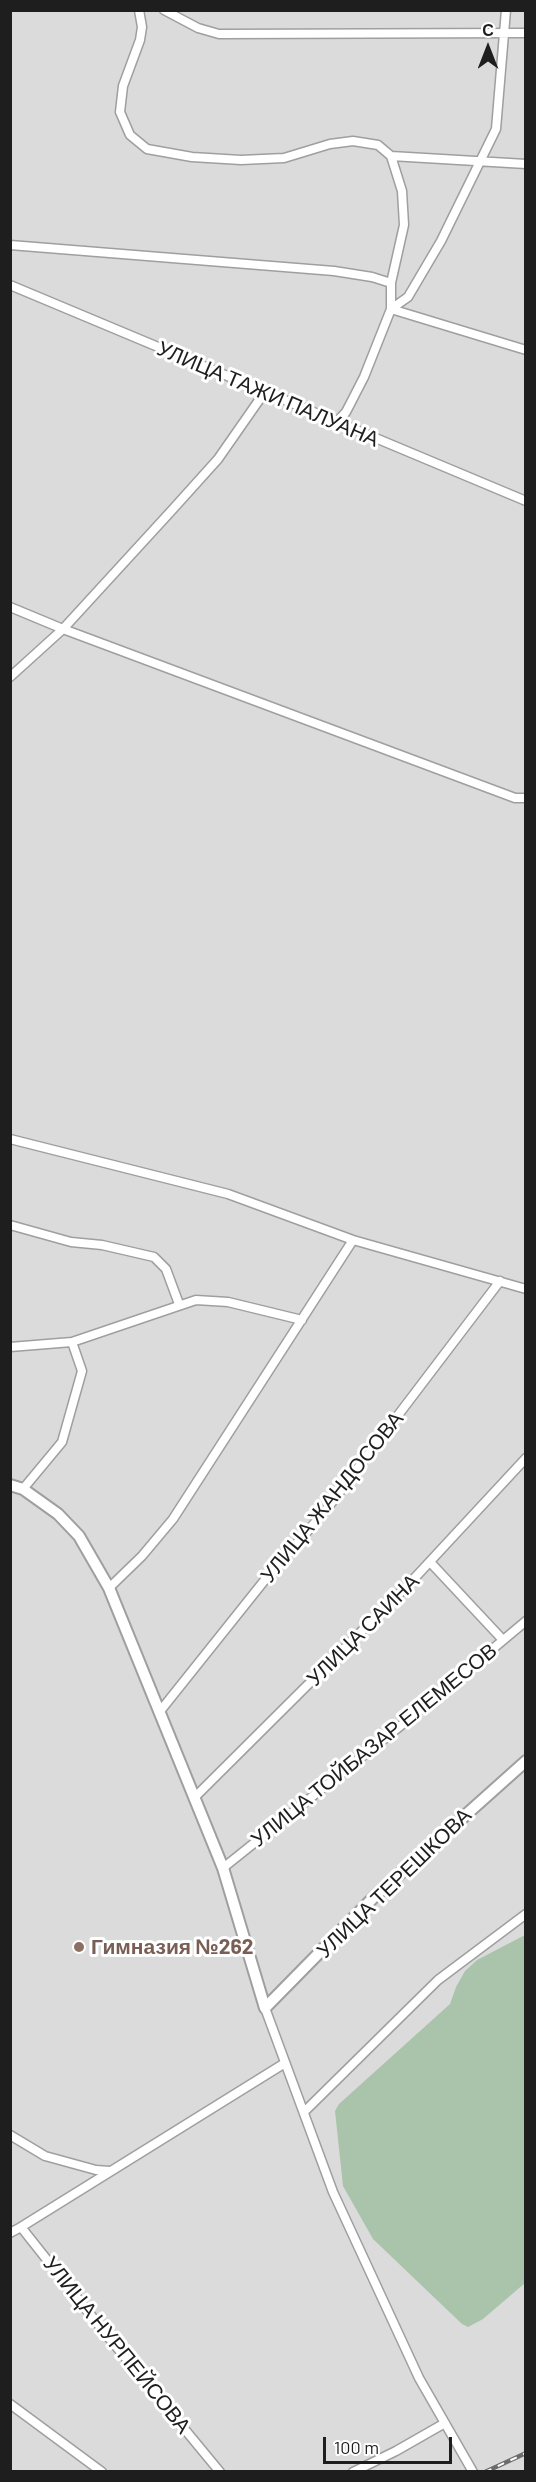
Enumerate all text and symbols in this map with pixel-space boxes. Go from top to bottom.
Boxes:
north arrow [458,18,518,78]
text: С [482,20,494,39]
street label: УЛИЦА ТАЖИ ПАЛУАНА [153,336,383,452]
street label: УЛИЦА ЖАНДОСОВА [255,1406,409,1588]
street label: УЛИЦА САИНА [302,1569,424,1691]
street label: УЛИЦА ТОЙБАЗАР ЕЛЕМЕСОВ [246,1638,502,1852]
street label: УЛИЦА ТЕРЕШКОВА [312,1803,476,1963]
place label: Гимназия №262 [91,1934,253,1960]
marker: Гимназия №262 [72,1940,86,1954]
street label: УЛИЦА НУРПЕЙСОВА [38,2251,196,2439]
scale bar [326,2425,455,2463]
text: 100 m [334,2436,379,2458]

